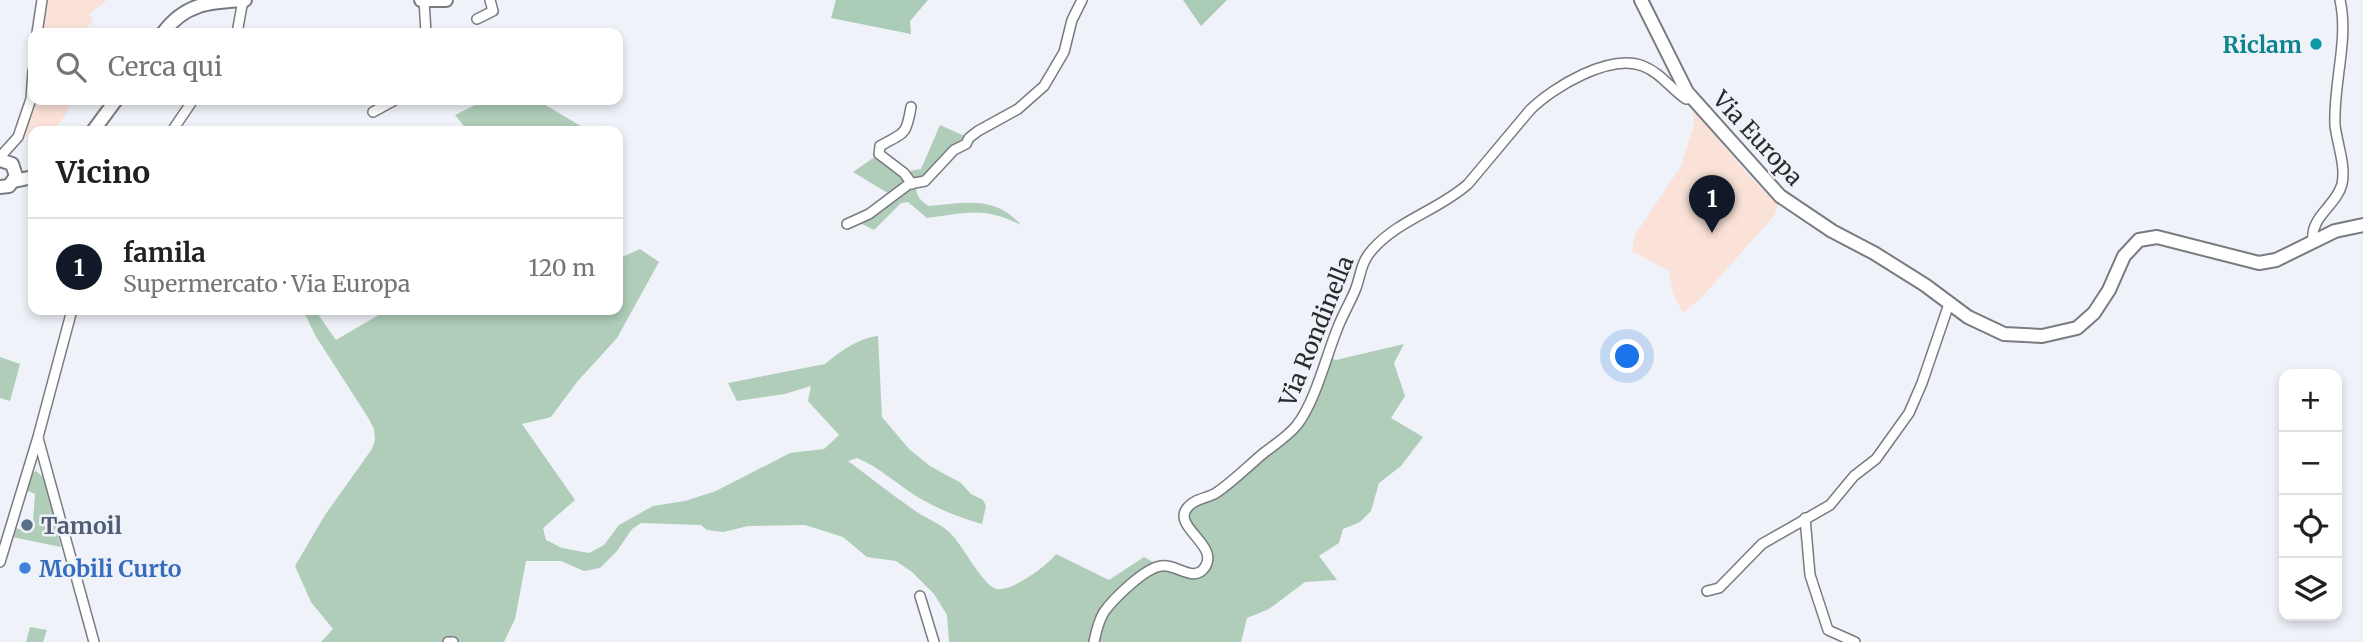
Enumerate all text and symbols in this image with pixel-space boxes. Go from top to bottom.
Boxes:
search box [28,28,623,105]
place label: Riclam [2223,30,2302,59]
marker: Riclam [2308,36,2324,52]
icon: search [52,48,90,86]
text: Cerca qui [108,50,222,83]
street label: Via Europa [1706,84,1809,191]
text: Vicino [56,153,150,191]
pin: 1 [1689,175,1735,233]
text: famila [123,236,206,269]
street label: Via Rondinella [1272,251,1359,412]
text: 1 [74,253,84,282]
text: 120 m [529,253,595,282]
text: Supermercato · Via Europa [123,269,410,298]
your location [1610,339,1644,373]
map controls [2279,369,2342,621]
button: + [2279,369,2342,432]
button: − [2279,432,2342,495]
button: locate [2279,495,2342,558]
place label: Tamoil [41,511,122,540]
marker: Tamoil [19,517,35,533]
place label: Mobili Curto [39,554,182,583]
button: layers [2279,558,2342,621]
marker: Mobili Curto [17,560,33,576]

